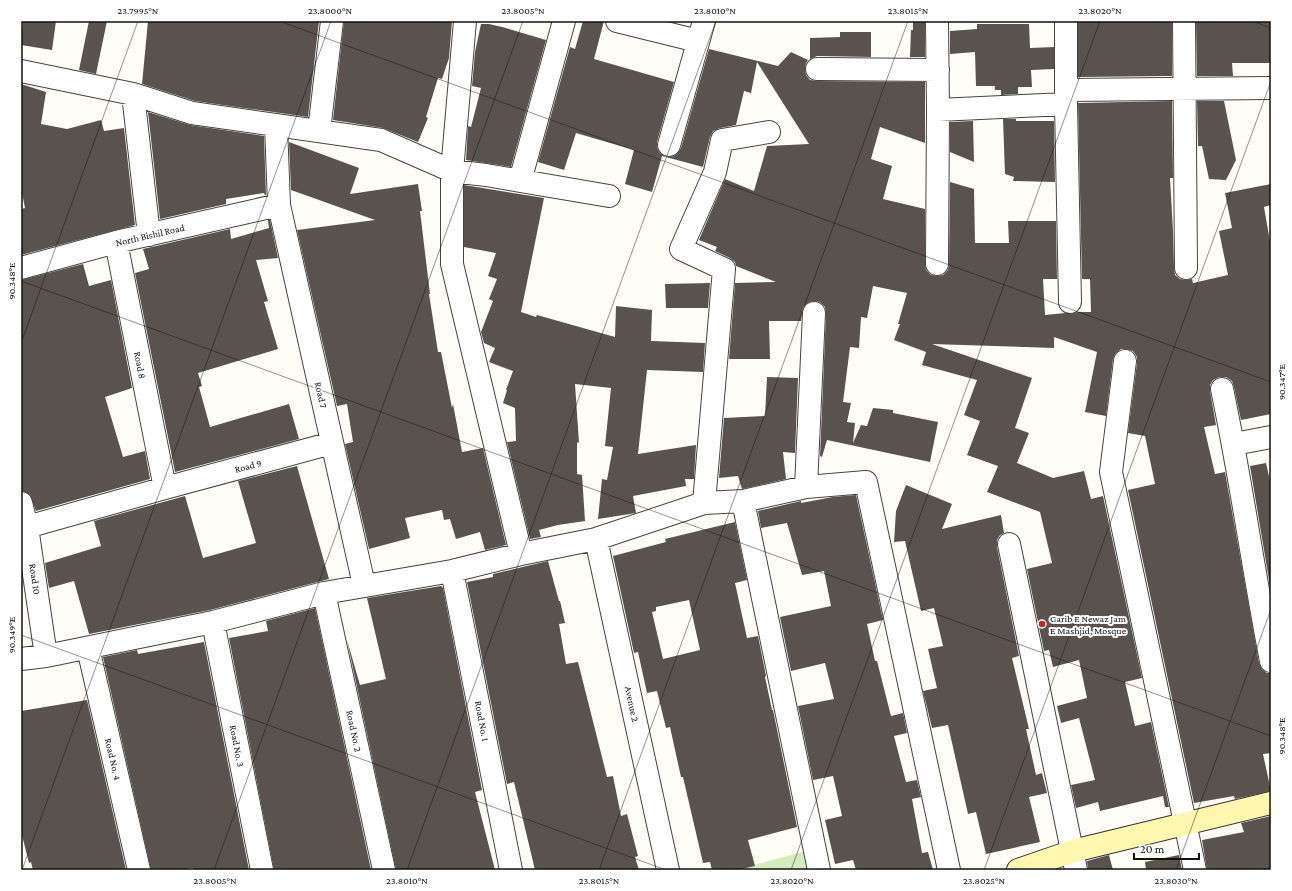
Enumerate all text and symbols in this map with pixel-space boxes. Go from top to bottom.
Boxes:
text: 23.7995°N [118,5,159,16]
text: 23.8000°N [308,5,352,16]
text: 23.8005°N [501,5,545,16]
text: 23.8010°N [694,5,736,16]
text: 23.8015°N [888,5,929,16]
text: 23.8020°N [1078,5,1122,16]
street label: North Bishil Road [114,222,186,248]
text: 90.348°E [6,262,17,299]
street label: Road 8 [132,350,148,380]
text: 90.347°E [1276,363,1287,400]
street label: Road 7 [313,381,329,410]
street label: Road 9 [233,457,263,475]
street label: Road 10 [27,563,43,596]
place label: Garib E Newaz Jam E Mashjid, Mosque [1050,613,1127,637]
text: 90.349°E [6,616,17,653]
marker: Garib E Newaz Jam E Mashjid, Mosque [1037,619,1047,629]
street label: Avenue 2 [623,685,641,723]
street label: Road No. 1 [473,700,491,742]
street label: Road No. 2 [344,709,364,753]
text: 90.348°E [1276,717,1287,754]
street label: Road No. 3 [228,724,246,768]
street label: Road No. 4 [103,737,123,781]
scale bar [1134,835,1199,861]
text: 20 m [1140,842,1165,856]
text: 23.8005°N [193,875,237,886]
text: 23.8010°N [386,875,428,886]
text: 23.8015°N [579,875,620,886]
text: 23.8020°N [770,875,814,886]
text: 23.8025°N [963,875,1005,886]
text: 23.8030°N [1154,875,1198,886]

